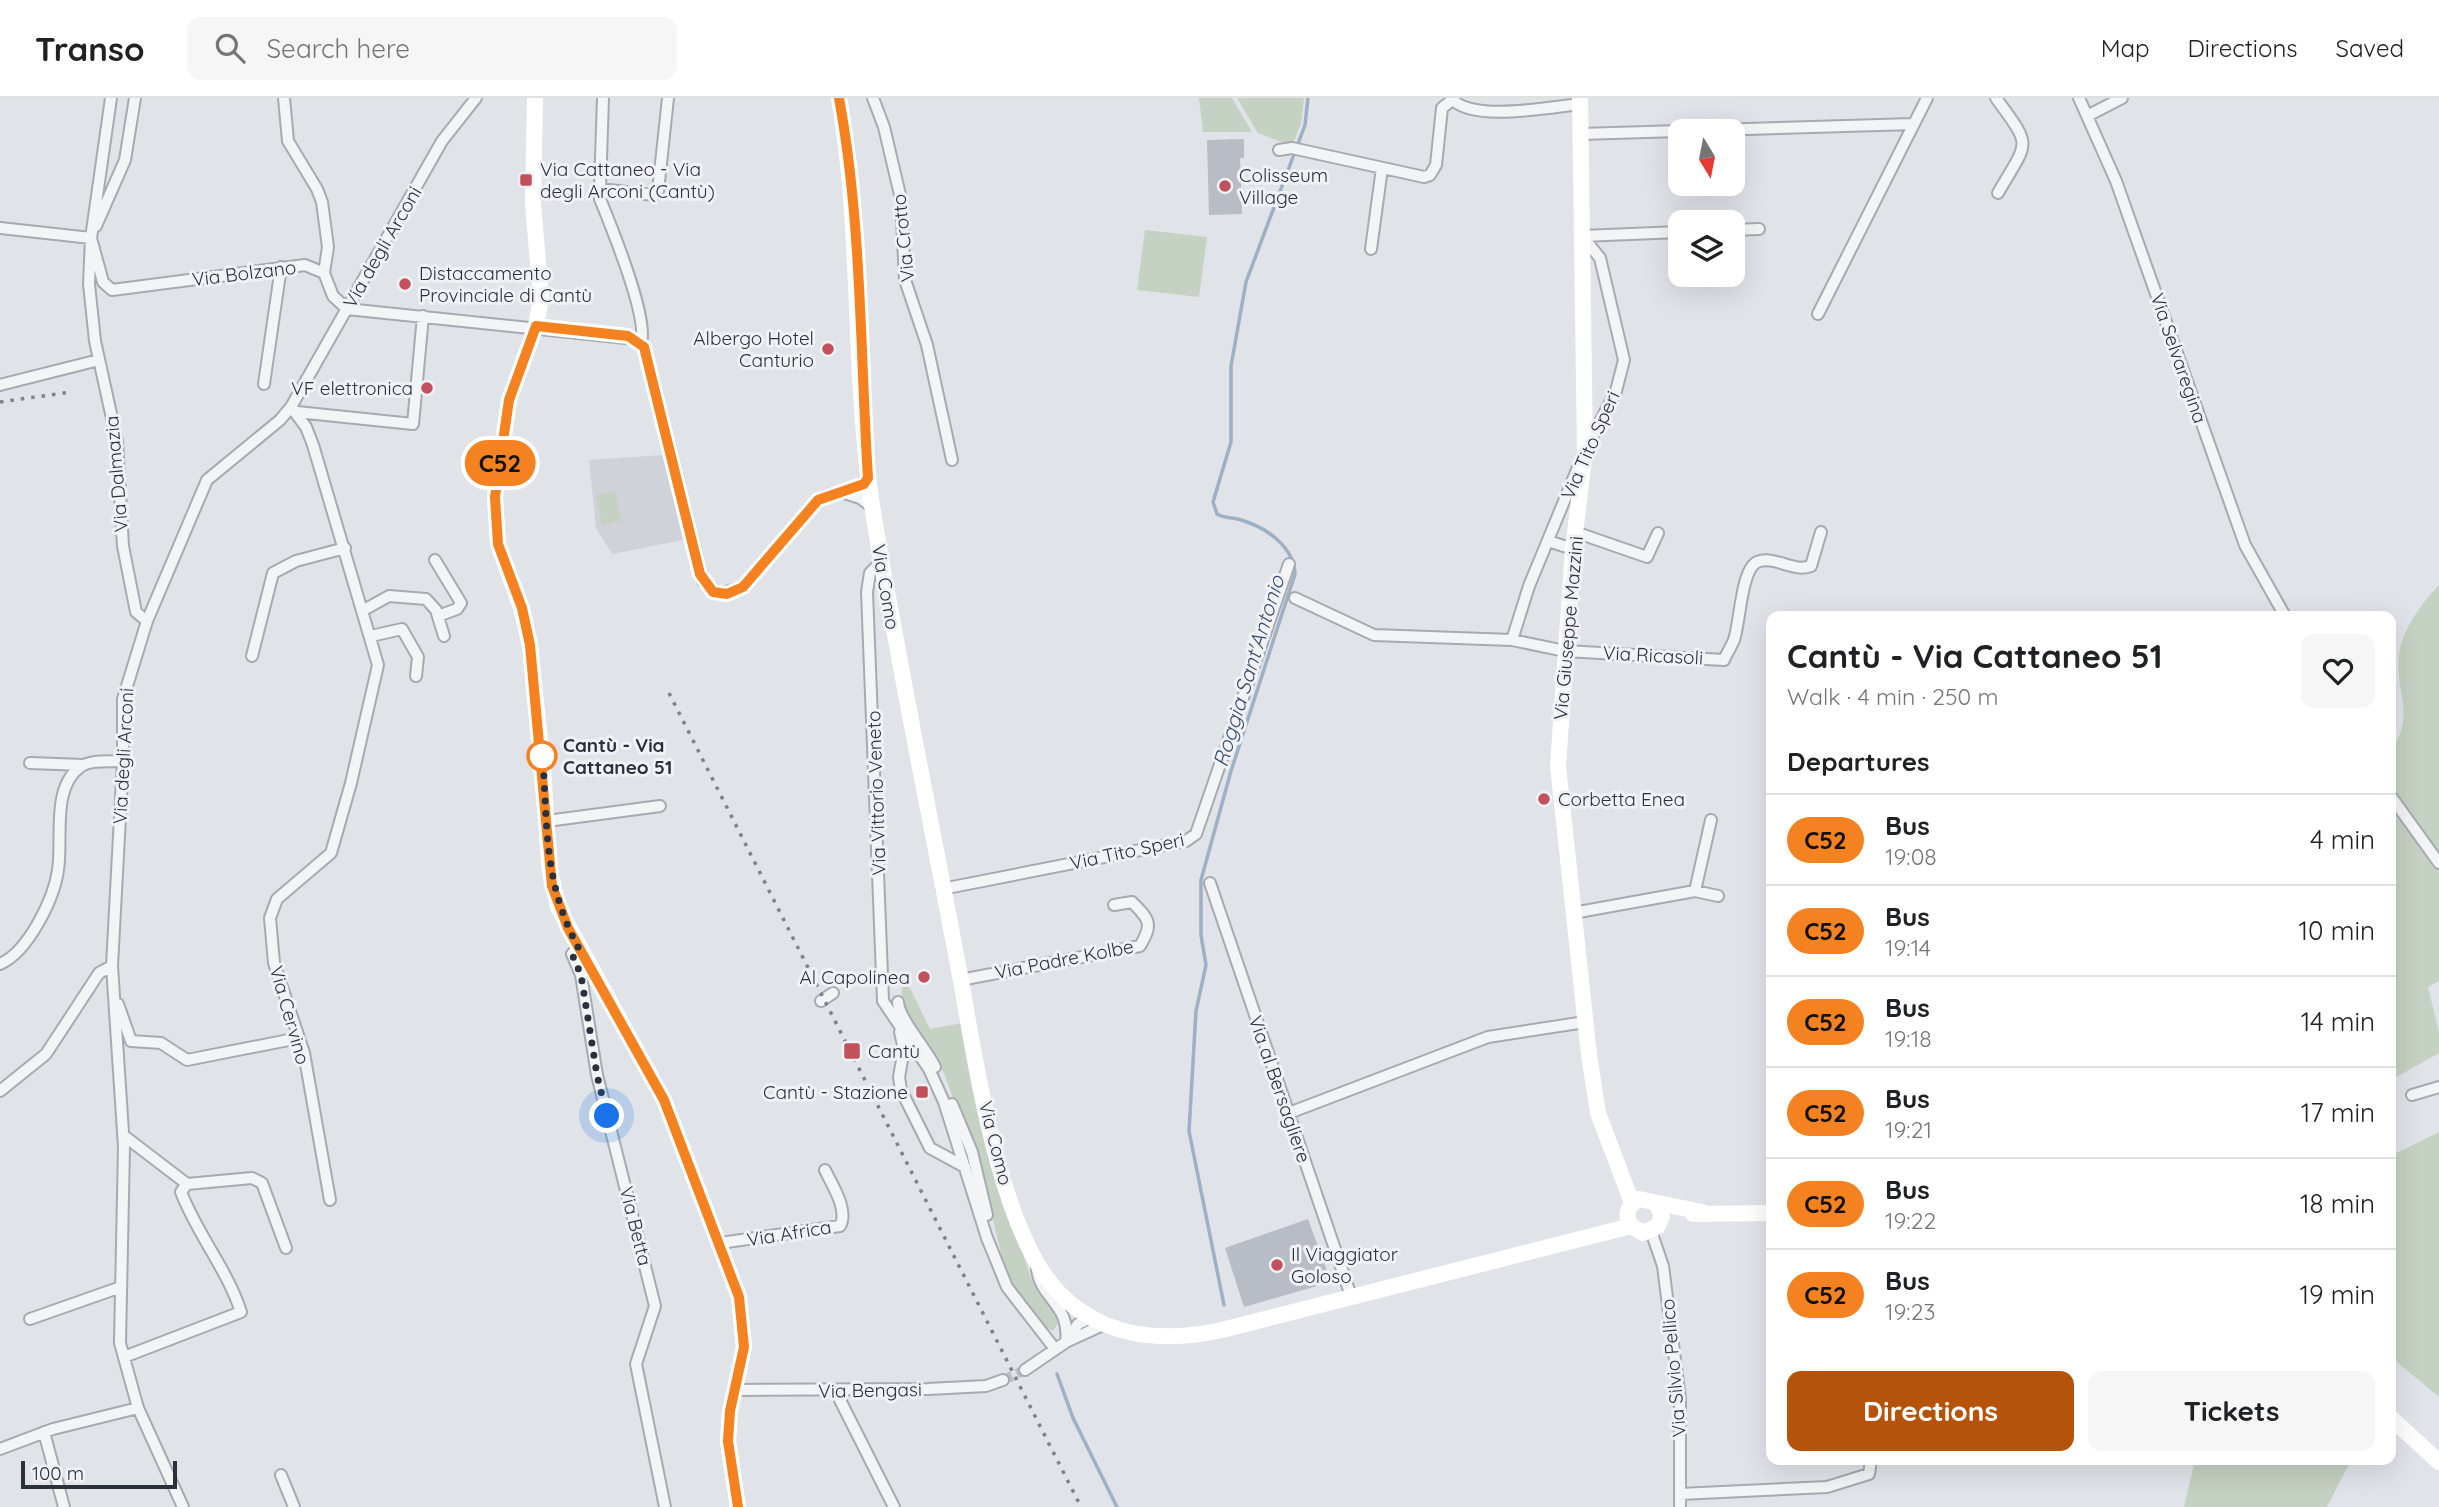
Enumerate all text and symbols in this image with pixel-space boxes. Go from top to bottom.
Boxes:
search box [187,17,677,80]
text: Transo [35,28,145,69]
icon: search [211,29,249,67]
text: Search here [267,32,410,65]
text: Map [2101,33,2150,63]
text: Directions [2188,33,2298,63]
text: Saved [2336,33,2404,63]
north arrow [1668,119,1745,196]
map controls [1668,119,1745,287]
place label: Via Cattaneo - Via degli Arconi (Cantù) [540,157,715,203]
place label: Colisseum Village [1239,163,1328,209]
marker: Via Cattaneo - Via degli Arconi (Cantù) [518,172,534,188]
marker: Colisseum Village [1217,178,1233,194]
street label: Via degli Arconi [337,182,427,312]
street label: Via Crotto [886,193,920,283]
button: layers [1668,210,1745,287]
street label: Via Bolzano [191,255,297,291]
place label: Distaccamento Provinciale di Cantù [419,261,592,307]
marker: Distaccamento Provinciale di Cantù [397,276,413,292]
street label: Via Selvaregina [2145,290,2213,426]
place label: Albergo Hotel Canturio [693,326,814,372]
marker: Albergo Hotel Canturio [820,341,836,357]
place label: VF elettronica [291,376,413,400]
marker: VF elettronica [419,380,435,396]
street label: Via Tito Speri [1555,387,1625,503]
street label: Via Dalmazia [99,415,133,533]
line badge: C52 [460,440,540,486]
text: C52 [479,448,521,478]
street label: Via Giuseppe Mazzini [1548,535,1588,721]
street label: Via Como [867,543,905,631]
water label: Roggia Sant'Antonio [1207,571,1290,770]
button: heart [2301,634,2375,708]
text: Cantù - Via Cattaneo 51 [1787,635,2163,676]
street label: Via Ricasoli [1602,640,1704,670]
text: Walk · 4 min · 250 m [1787,682,1998,711]
street label: Via degli Arconi [107,687,139,825]
street label: Via Vittorio Veneto [861,710,891,876]
place label: Cantù - Via Cattaneo 51 [563,733,672,779]
marker: Cantù - Via Cattaneo 51 [527,741,557,771]
text: Departures [1787,745,1930,778]
place label: Corbetta Enea [1558,787,1685,811]
marker: Corbetta Enea [1536,791,1552,807]
text: Bus [1885,809,1930,842]
text: 4 min [2310,823,2375,856]
text: C52 [1804,825,1847,855]
street label: Via Tito Speri [1068,827,1186,875]
text: 19:08 [1885,842,1937,871]
text: Bus [1885,900,1930,933]
text: 10 min [2299,914,2375,947]
text: C52 [1804,916,1847,946]
text: 19:14 [1885,933,1931,962]
street label: Via Padre Kolbe [993,934,1135,984]
street label: Via Cervino [264,963,316,1067]
place label: Al Capolinea [799,965,910,989]
marker: Al Capolinea [916,969,932,985]
text: Bus [1885,991,1930,1024]
text: 14 min [2301,1005,2375,1038]
text: C52 [1804,1007,1847,1037]
street label: Via al Bersagliere [1244,1012,1316,1166]
text: 19:18 [1885,1024,1932,1053]
place label: Cantù [868,1039,920,1063]
marker: Cantù [842,1041,862,1061]
place label: Cantù - Stazione [763,1080,908,1104]
text: Bus [1885,1082,1930,1115]
marker: Cantù - Stazione [914,1084,930,1100]
text: 17 min [2301,1096,2375,1129]
your location [589,1098,624,1133]
street label: Via Como [974,1098,1018,1188]
text: C52 [1804,1098,1847,1128]
text: 19:21 [1885,1115,1932,1144]
text: Bus [1885,1173,1930,1206]
street label: Via Betta [615,1184,657,1268]
text: 18 min [2300,1187,2375,1220]
text: C52 [1804,1189,1847,1219]
text: 19:22 [1885,1206,1936,1235]
street label: Via Africa [745,1214,833,1252]
place label: Il Viaggiator Goloso [1291,1242,1399,1288]
marker: Il Viaggiator Goloso [1269,1257,1285,1273]
text: Bus [1885,1264,1930,1297]
text: 19 min [2299,1278,2375,1311]
text: C52 [1804,1280,1847,1310]
text: 19:23 [1885,1297,1935,1326]
street label: Via Silvio Pellico [1655,1298,1691,1438]
button: Directions [1787,1371,2074,1451]
button: Tickets [2088,1371,2375,1451]
street label: Via Bengasi [818,1377,922,1403]
scale bar [21,1458,177,1490]
text: 100 m [32,1461,84,1485]

